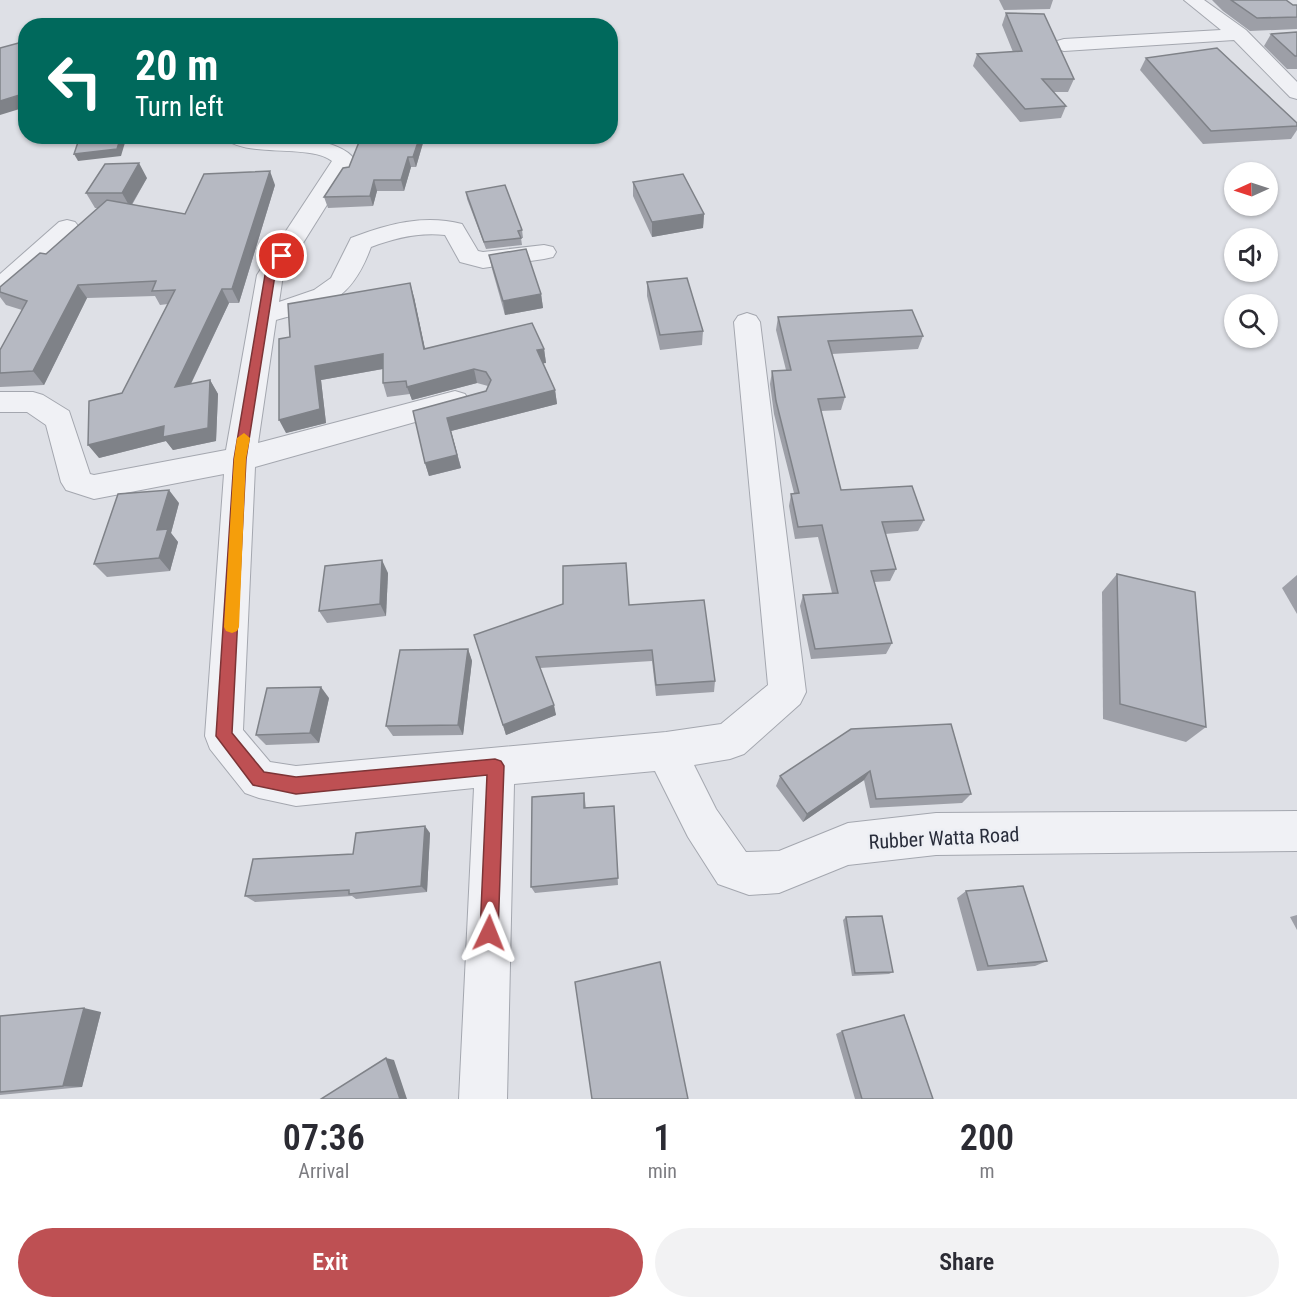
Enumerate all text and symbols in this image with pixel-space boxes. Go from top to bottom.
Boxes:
text: 20 m [135,41,218,90]
icon: left [36,42,114,120]
text: Turn left [135,91,224,123]
north arrow [1224,162,1278,216]
map controls [1224,162,1278,348]
button: sound [1224,228,1278,282]
pin [256,230,307,281]
icon: arrive [265,239,298,272]
button: search [1224,294,1278,348]
street label: Rubber Watta Road [868,822,1020,854]
position arrow [457,901,521,965]
text: 07:36 [283,1117,365,1159]
text: 1 [653,1117,671,1159]
text: 200 [960,1117,1014,1159]
text: Arrival [298,1159,349,1183]
text: min [648,1159,677,1183]
text: m [979,1159,995,1183]
button: Exit [18,1228,643,1297]
button: Share [655,1228,1279,1297]

